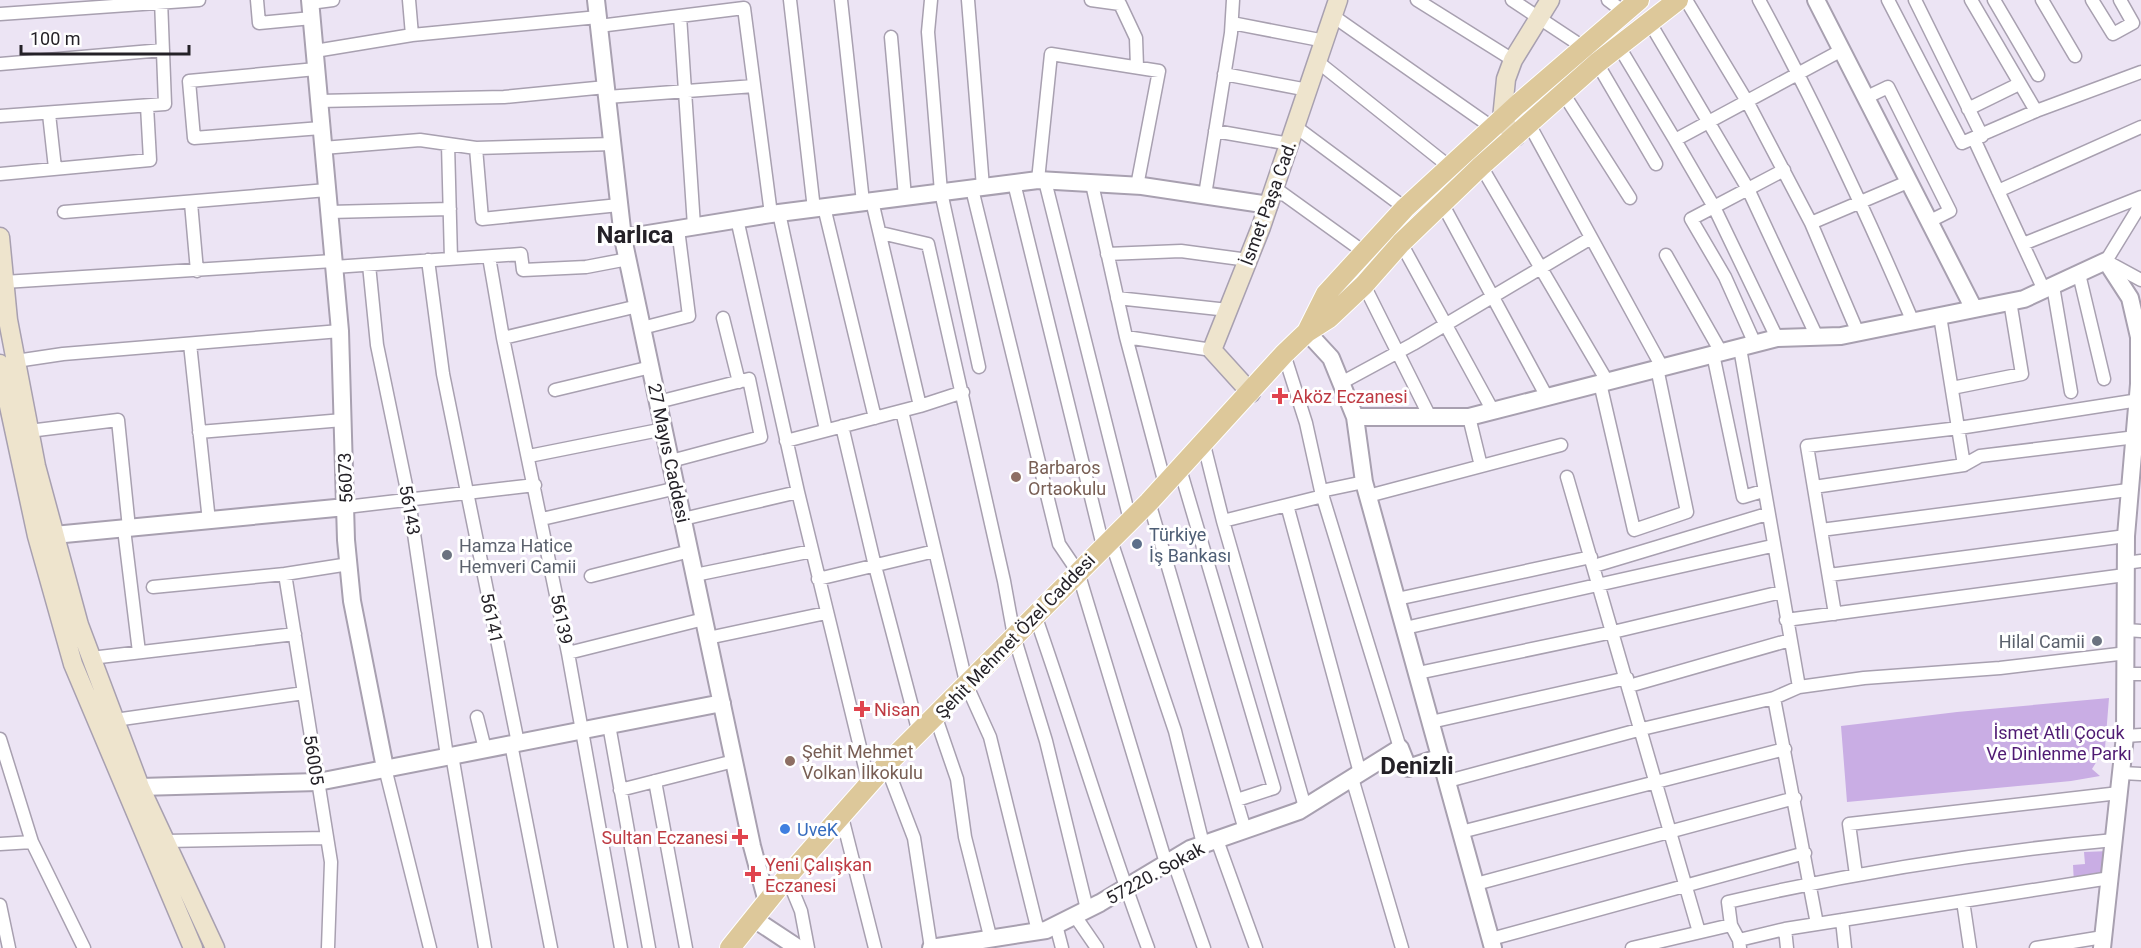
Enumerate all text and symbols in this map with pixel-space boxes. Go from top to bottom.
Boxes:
scale bar [21,18,189,56]
text: 100 m [30,28,81,49]
street label: İsmet Paşa Cad. [1236,138,1300,268]
district label: Narlıca [597,221,674,249]
street label: 27 Mayıs Caddesi [644,381,694,525]
place label: Aköz Eczanesi [1292,386,1408,407]
marker: Aköz Eczanesi [1273,389,1287,403]
street label: 56073 [334,452,356,504]
place label: Barbaros Ortaokulu [1028,457,1106,499]
marker: Barbaros Ortaokulu [1009,470,1023,484]
street label: 56143 [395,483,425,537]
place label: Türkiye İş Bankası [1149,524,1231,566]
place label: Hamza Hatice Hemveri Camii [459,535,576,577]
marker: Türkiye İş Bankası [1130,537,1144,551]
marker: Hamza Hatice Hemveri Camii [440,548,454,562]
street label: Şehit Mehmet Özel Caddesi [931,549,1099,723]
street label: 56141 [476,591,508,645]
street label: 56139 [547,592,577,646]
place label: Hilal Camii [1999,631,2085,652]
marker: Hilal Camii [2090,634,2104,648]
place label: Nisan [874,699,920,720]
marker: Nisan [855,702,869,716]
park label: İsmet Atlı Çocuk Ve Dinlenme Parkı [1986,722,2132,764]
street label: 56005 [300,733,328,787]
place label: Şehit Mehmet Volkan İlkokulu [802,741,923,783]
district label: Denizli [1380,752,1454,780]
marker: Şehit Mehmet Volkan İlkokulu [783,754,797,768]
place label: UveK [797,819,839,840]
marker: UveK [778,822,792,836]
place label: Sultan Eczanesi [602,827,728,848]
marker: Sultan Eczanesi [733,830,747,844]
street label: 57220. Sokak [1102,837,1208,909]
place label: Yeni Çalışkan Eczanesi [765,854,872,896]
marker: Yeni Çalışkan Eczanesi [746,867,760,881]

